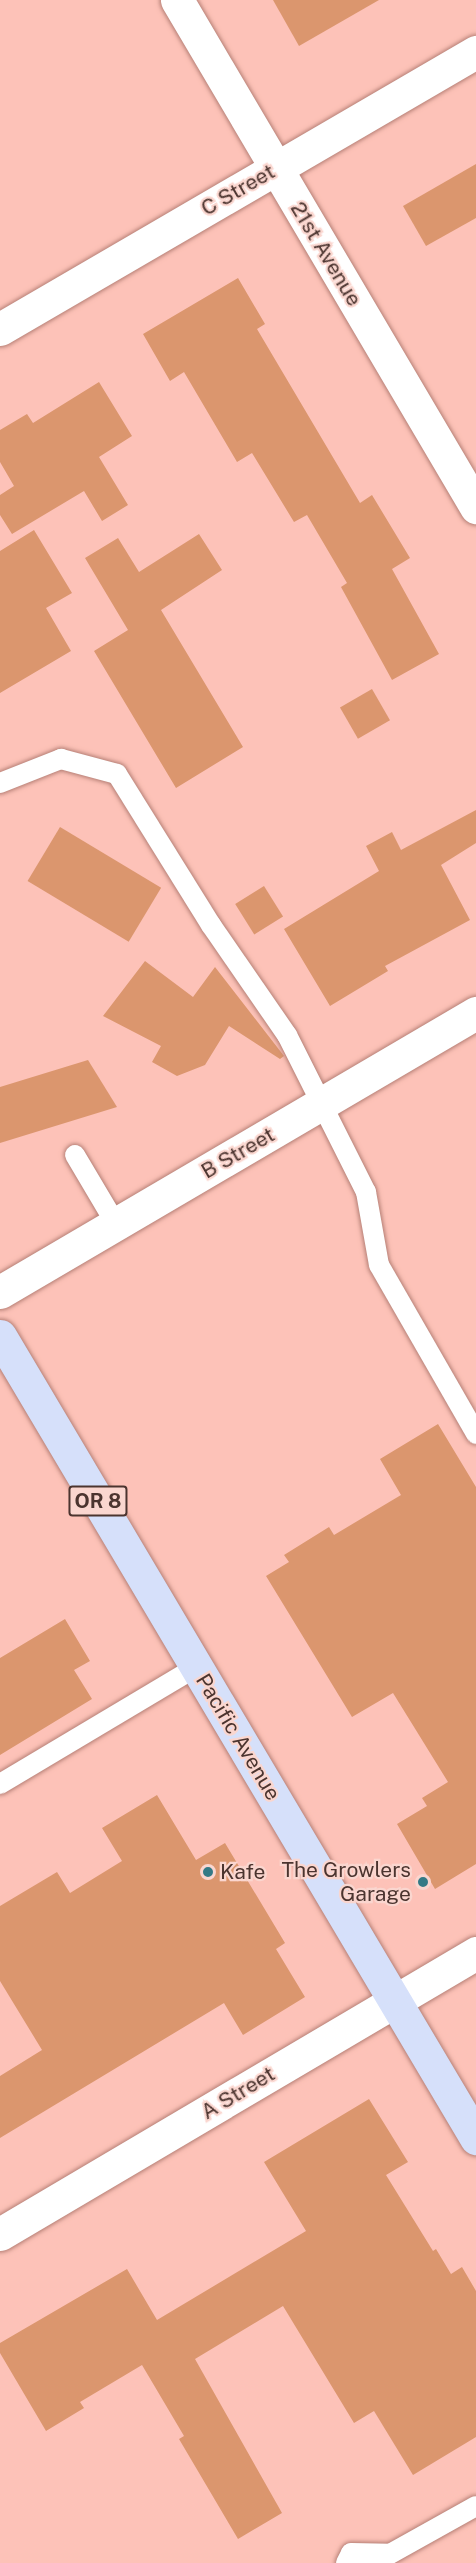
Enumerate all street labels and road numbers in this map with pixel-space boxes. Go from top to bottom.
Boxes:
street label: C Street [197,159,279,221]
street label: 21st Avenue [285,197,367,311]
street label: B Street [197,1122,279,1184]
road number: OR 8 [68,1484,128,1518]
street label: Pacific Avenue [190,1669,286,1805]
street label: A Street [197,2061,279,2125]

